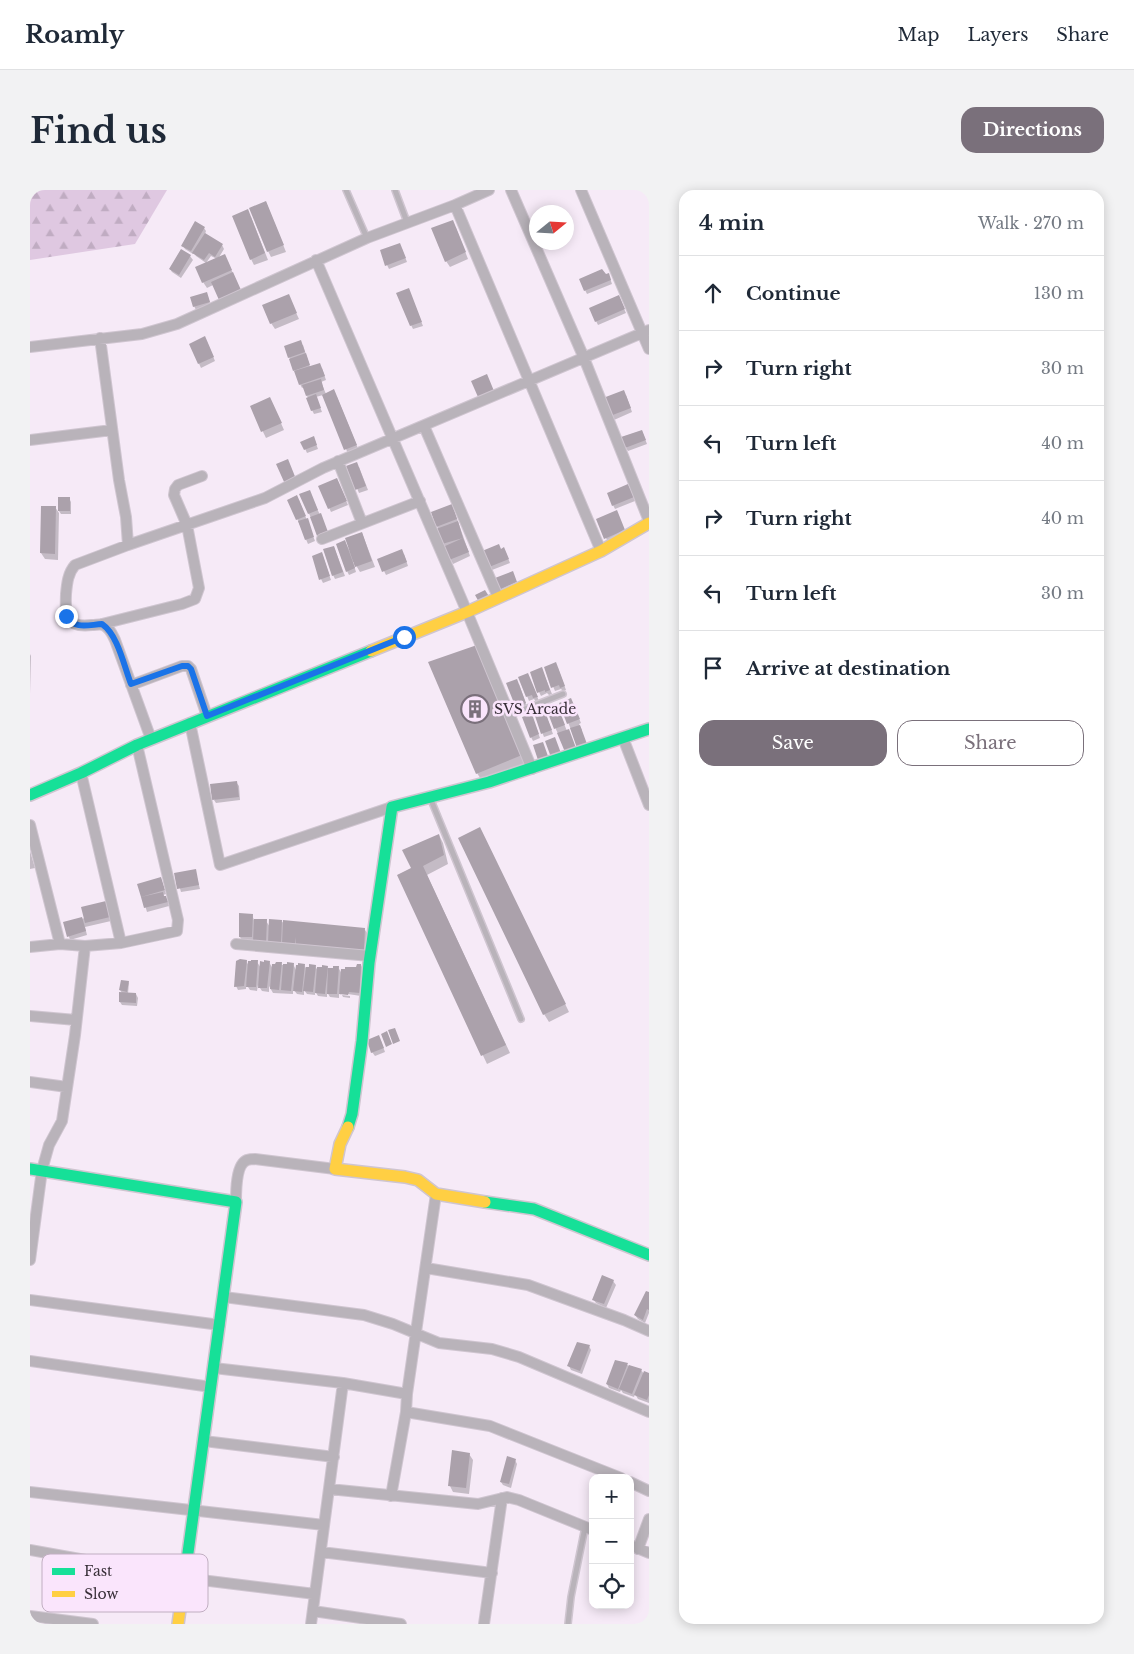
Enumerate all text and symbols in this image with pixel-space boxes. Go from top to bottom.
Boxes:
text: Roamly [25,20,124,49]
text: Map [898,24,939,46]
text: Layers [967,24,1028,46]
text: Share [1056,24,1109,46]
button: Directions [961,107,1104,153]
text: Find us [30,109,167,152]
north arrow [529,205,574,250]
text: 4 min [699,210,765,236]
text: Walk · 270 m [978,213,1084,233]
icon: ahead [699,279,727,307]
text: Continue [746,282,841,305]
text: 130 m [1034,283,1084,303]
icon: right [699,354,727,382]
text: Turn right [746,357,852,380]
text: 30 m [1041,358,1084,378]
icon: left [699,429,727,457]
text: Turn left [746,432,837,455]
text: 40 m [1041,433,1084,453]
icon: right [699,504,727,532]
text: Turn right [746,507,852,530]
text: 40 m [1041,508,1084,528]
icon: left [699,579,727,607]
text: Turn left [746,582,837,605]
text: 30 m [1041,583,1084,603]
route end [55,605,78,628]
route start [393,626,416,649]
icon: arrive [699,654,727,682]
text: Arrive at destination [746,657,950,680]
building icon: SVS Arcade [460,694,490,724]
place label: SVS Arcade [494,700,576,718]
button: Save [699,720,887,766]
button: Share [897,720,1084,766]
map controls [589,1474,634,1609]
button: + [589,1474,634,1519]
button: − [589,1519,634,1564]
legend [42,1554,208,1612]
text: Fast [84,1562,113,1580]
button: locate [589,1564,634,1609]
text: Slow [84,1585,118,1603]

